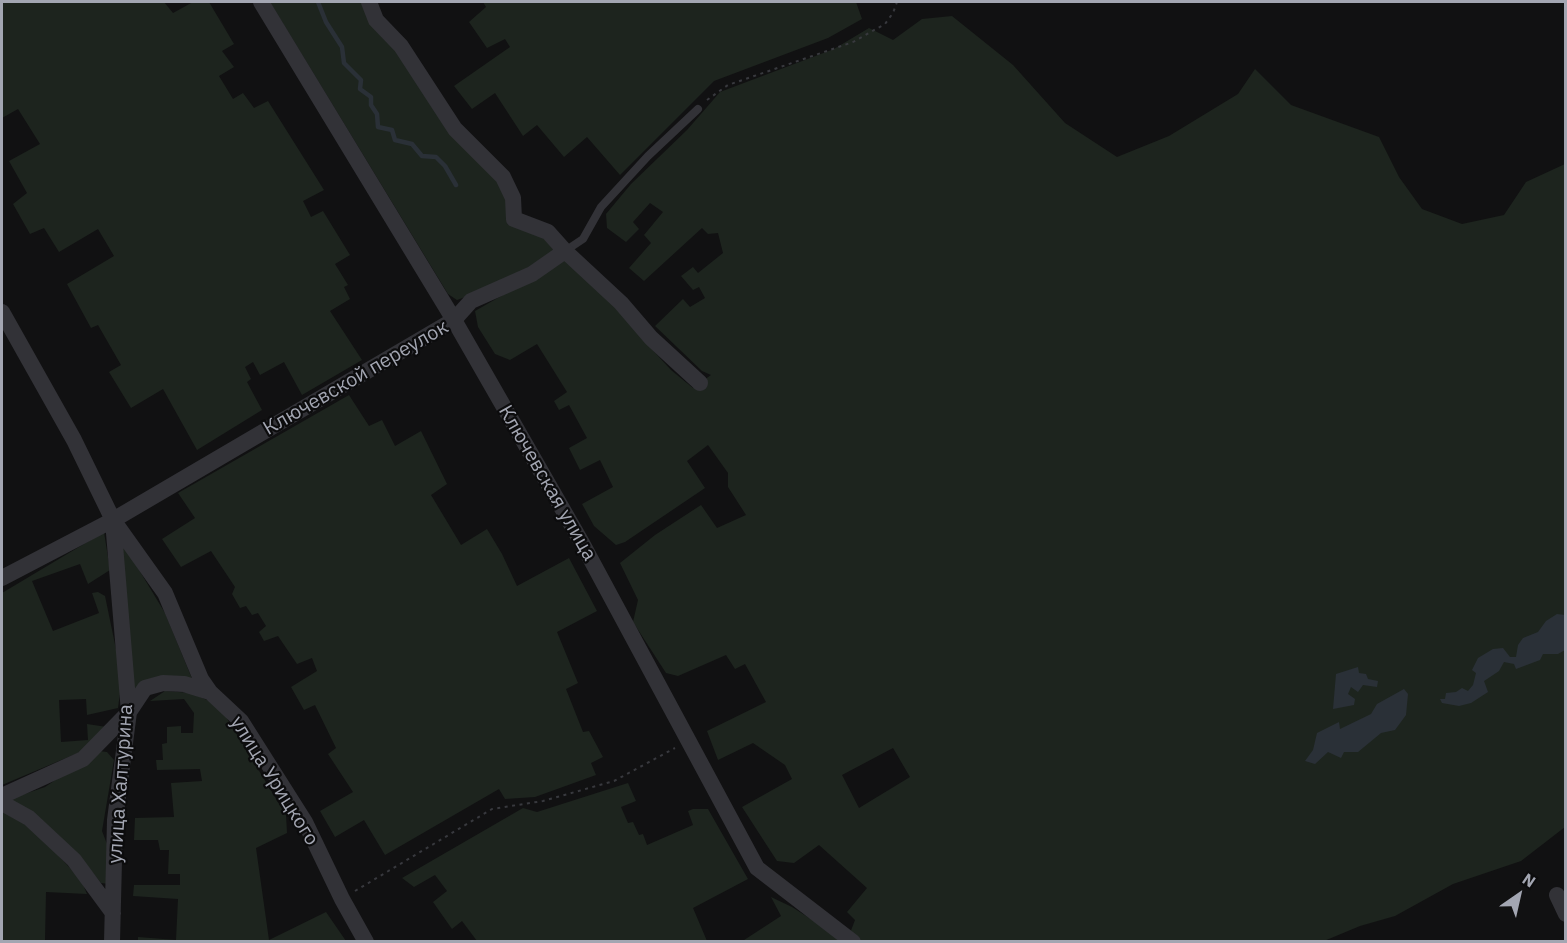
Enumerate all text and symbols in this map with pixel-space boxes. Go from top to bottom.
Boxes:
street label: Ключевской переулок [259,315,453,441]
street label: Ключевская улица [493,401,601,565]
street label: улица Халтурина [103,703,139,865]
street label: улица Урицкого [225,712,323,850]
north arrow [1489,865,1549,925]
text: N [1519,869,1539,892]

